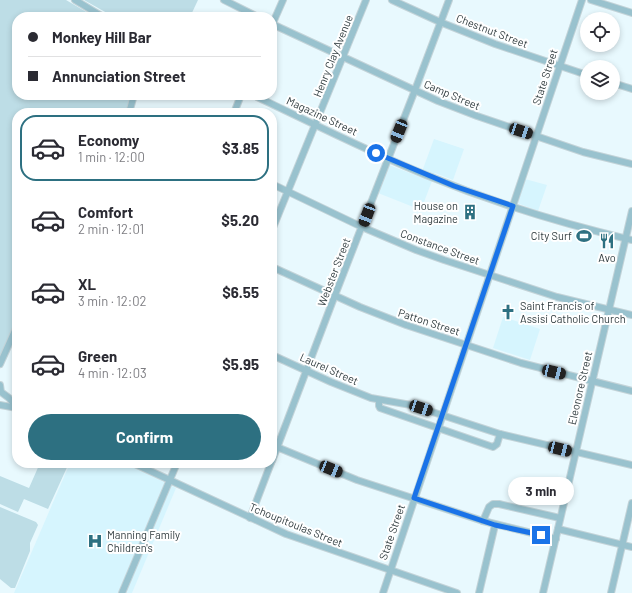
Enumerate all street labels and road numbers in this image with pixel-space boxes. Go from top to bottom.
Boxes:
street label: Chestnut Street [455,11,530,50]
street label: Henry Clay Avenue [310,13,355,99]
street label: State Street [529,47,560,106]
street label: Camp Street [422,77,482,112]
street label: Magazine Street [285,93,360,138]
street label: Constance Street [399,226,481,267]
street label: Webster Street [315,236,353,308]
street label: Patton Street [397,305,462,338]
street label: Laurel Street [298,350,360,387]
street label: Eleonore Street [565,350,594,426]
street label: Tchoupitoulas Street [248,500,345,549]
street label: State Street [376,502,407,561]

